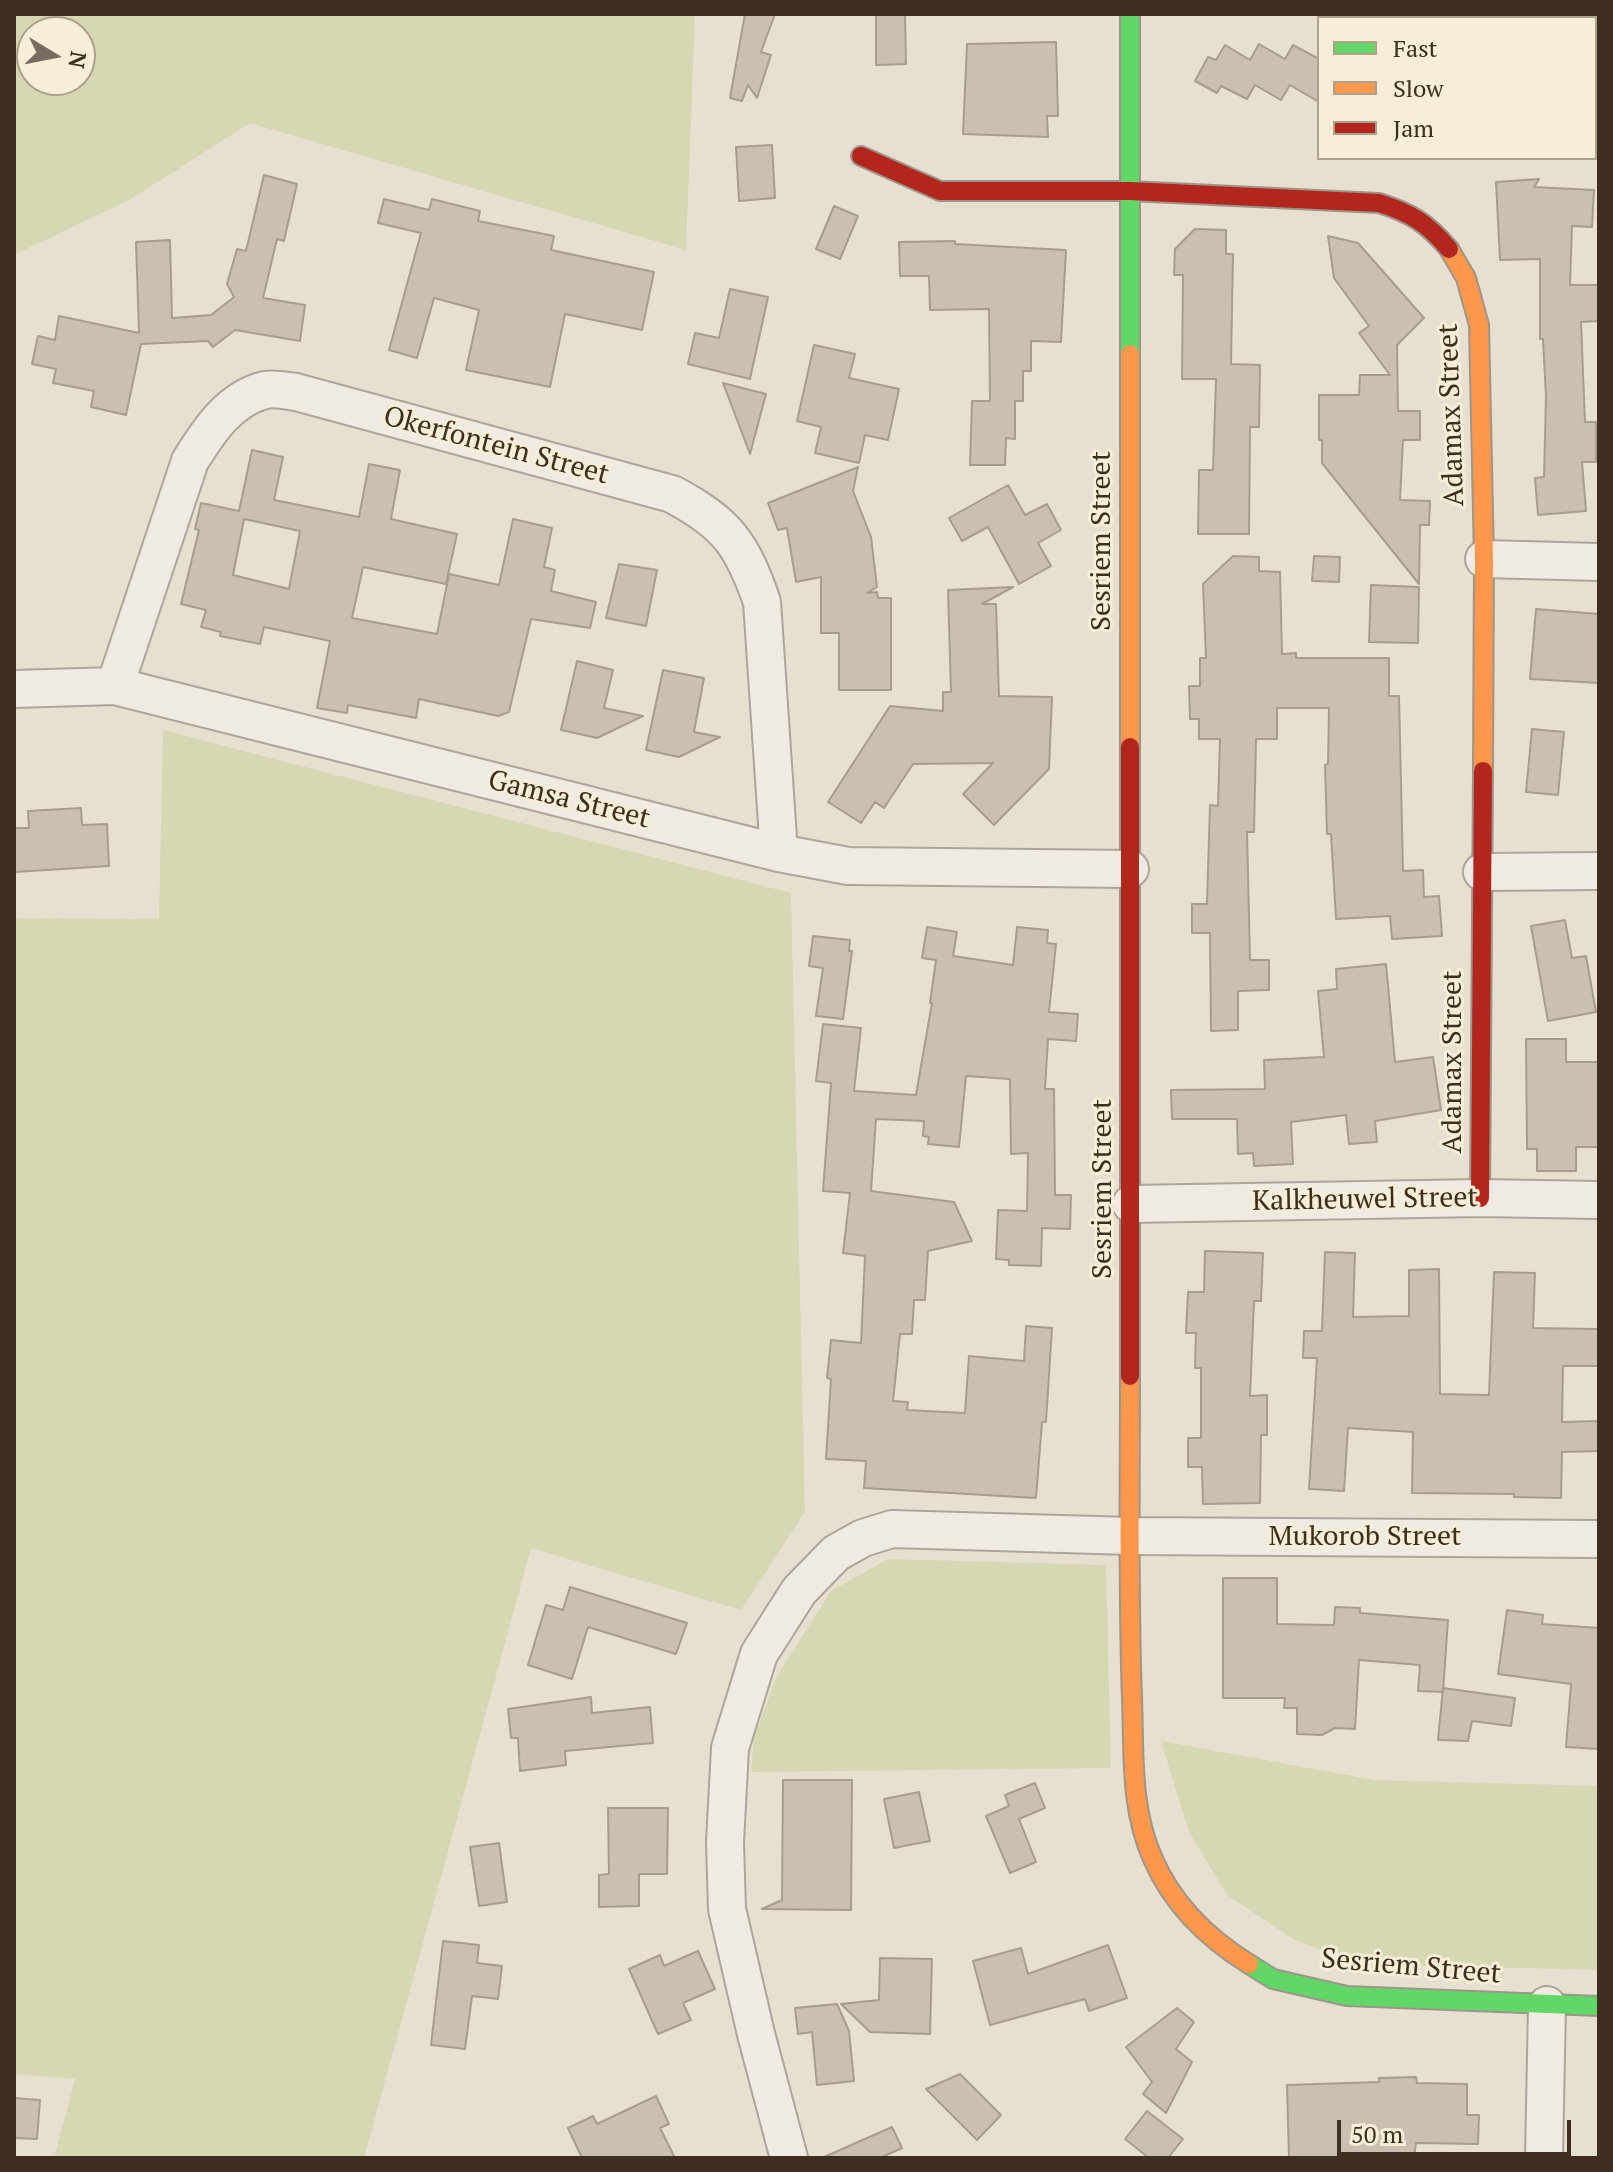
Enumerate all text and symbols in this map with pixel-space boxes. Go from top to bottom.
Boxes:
north arrow [16,16,96,96]
legend [1317,16,1597,160]
text: Fast [1393,32,1437,64]
text: N [62,49,94,71]
text: Slow [1393,72,1444,104]
text: Jam [1393,112,1434,144]
street label: Adamax Street [1432,323,1472,507]
street label: Okerfontein Street [380,400,612,492]
street label: Sesriem Street [1085,451,1119,631]
street label: Gamsa Street [485,764,653,836]
street label: Adamax Street [1436,970,1470,1154]
street label: Sesriem Street [1086,1099,1120,1279]
street label: Kalkheuwel Street [1252,1181,1478,1219]
street label: Mukorob Street [1269,1520,1461,1554]
street label: Sesriem Street [1320,1942,1502,1992]
scale bar [1341,2104,1575,2154]
text: 50 m [1351,2118,1403,2150]

